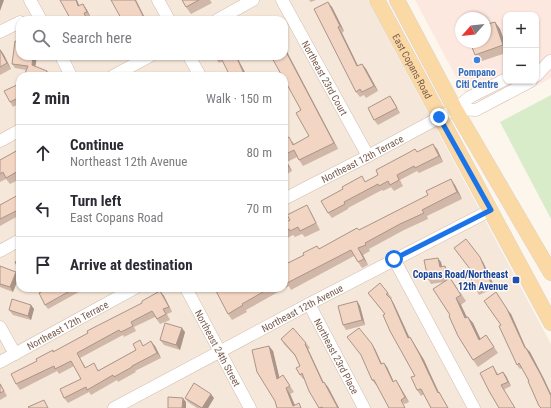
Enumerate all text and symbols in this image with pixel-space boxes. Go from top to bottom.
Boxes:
north arrow [455,12,491,48]
map controls [503,12,539,84]
button: + [503,12,539,48]
search box [16,16,288,60]
icon: search [30,27,52,49]
text: Search here [62,29,132,47]
street label: East Copans Road [390,32,434,101]
street label: Northeast 23rd Court [300,39,350,117]
button: − [503,48,539,84]
marker: Pompano Citi Centre [472,55,482,65]
place label: Pompano Citi Centre [456,67,499,90]
text: 2 min [32,88,70,108]
text: Walk · 150 m [206,91,272,106]
route end [430,108,448,126]
street label: Northeast 12th Terrace [320,133,406,185]
text: Continue [70,136,124,154]
icon: ahead [32,142,54,164]
text: 80 m [246,145,272,160]
text: Northeast 12th Avenue [70,154,187,169]
text: Turn left [70,192,121,210]
icon: left [32,198,54,220]
text: 70 m [246,201,272,216]
text: East Copans Road [70,210,163,225]
route start [385,250,403,268]
icon: arrive [32,254,54,276]
text: Arrive at destination [70,256,193,274]
place label: Copans Road/Northeast 12th Avenue [413,269,508,292]
marker: Copans Road/Northeast 12th Avenue [511,275,521,285]
street label: Northeast 12th Avenue [260,282,345,334]
street label: Northeast 12th Terrace [25,299,111,352]
street label: Northeast 24th Street [193,308,242,388]
street label: Northeast 23rd Place [312,317,361,396]

